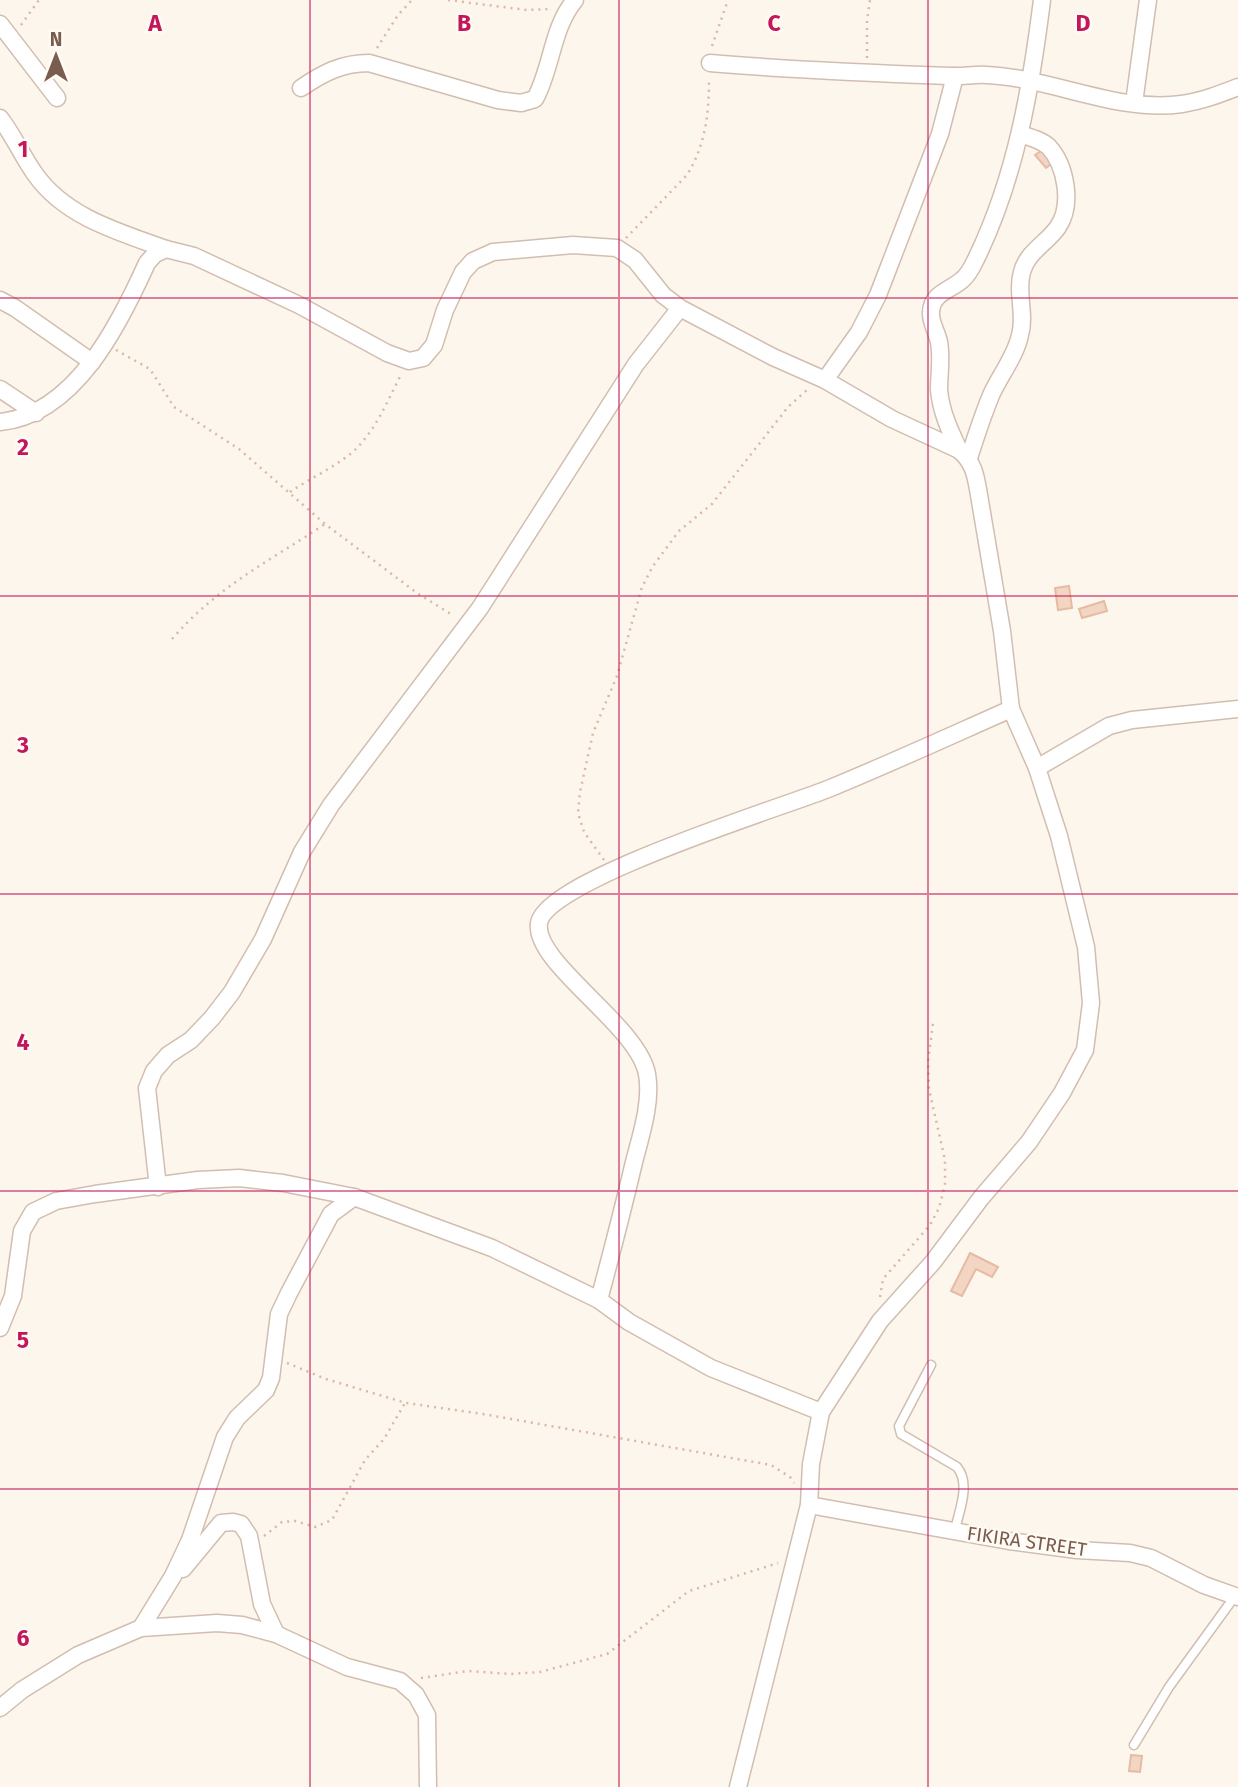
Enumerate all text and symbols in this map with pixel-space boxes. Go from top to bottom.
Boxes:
text: A [147,9,162,37]
text: B [457,9,471,37]
text: C [767,9,781,37]
text: D [1076,9,1091,37]
north arrow [21,21,91,91]
text: N [50,28,62,51]
text: 1 [18,135,28,163]
text: 2 [17,433,29,461]
text: 3 [16,731,29,759]
text: 4 [17,1028,30,1056]
text: 5 [17,1326,29,1354]
street label: FIKIRA STREET [966,1522,1088,1561]
text: 6 [17,1624,30,1652]

